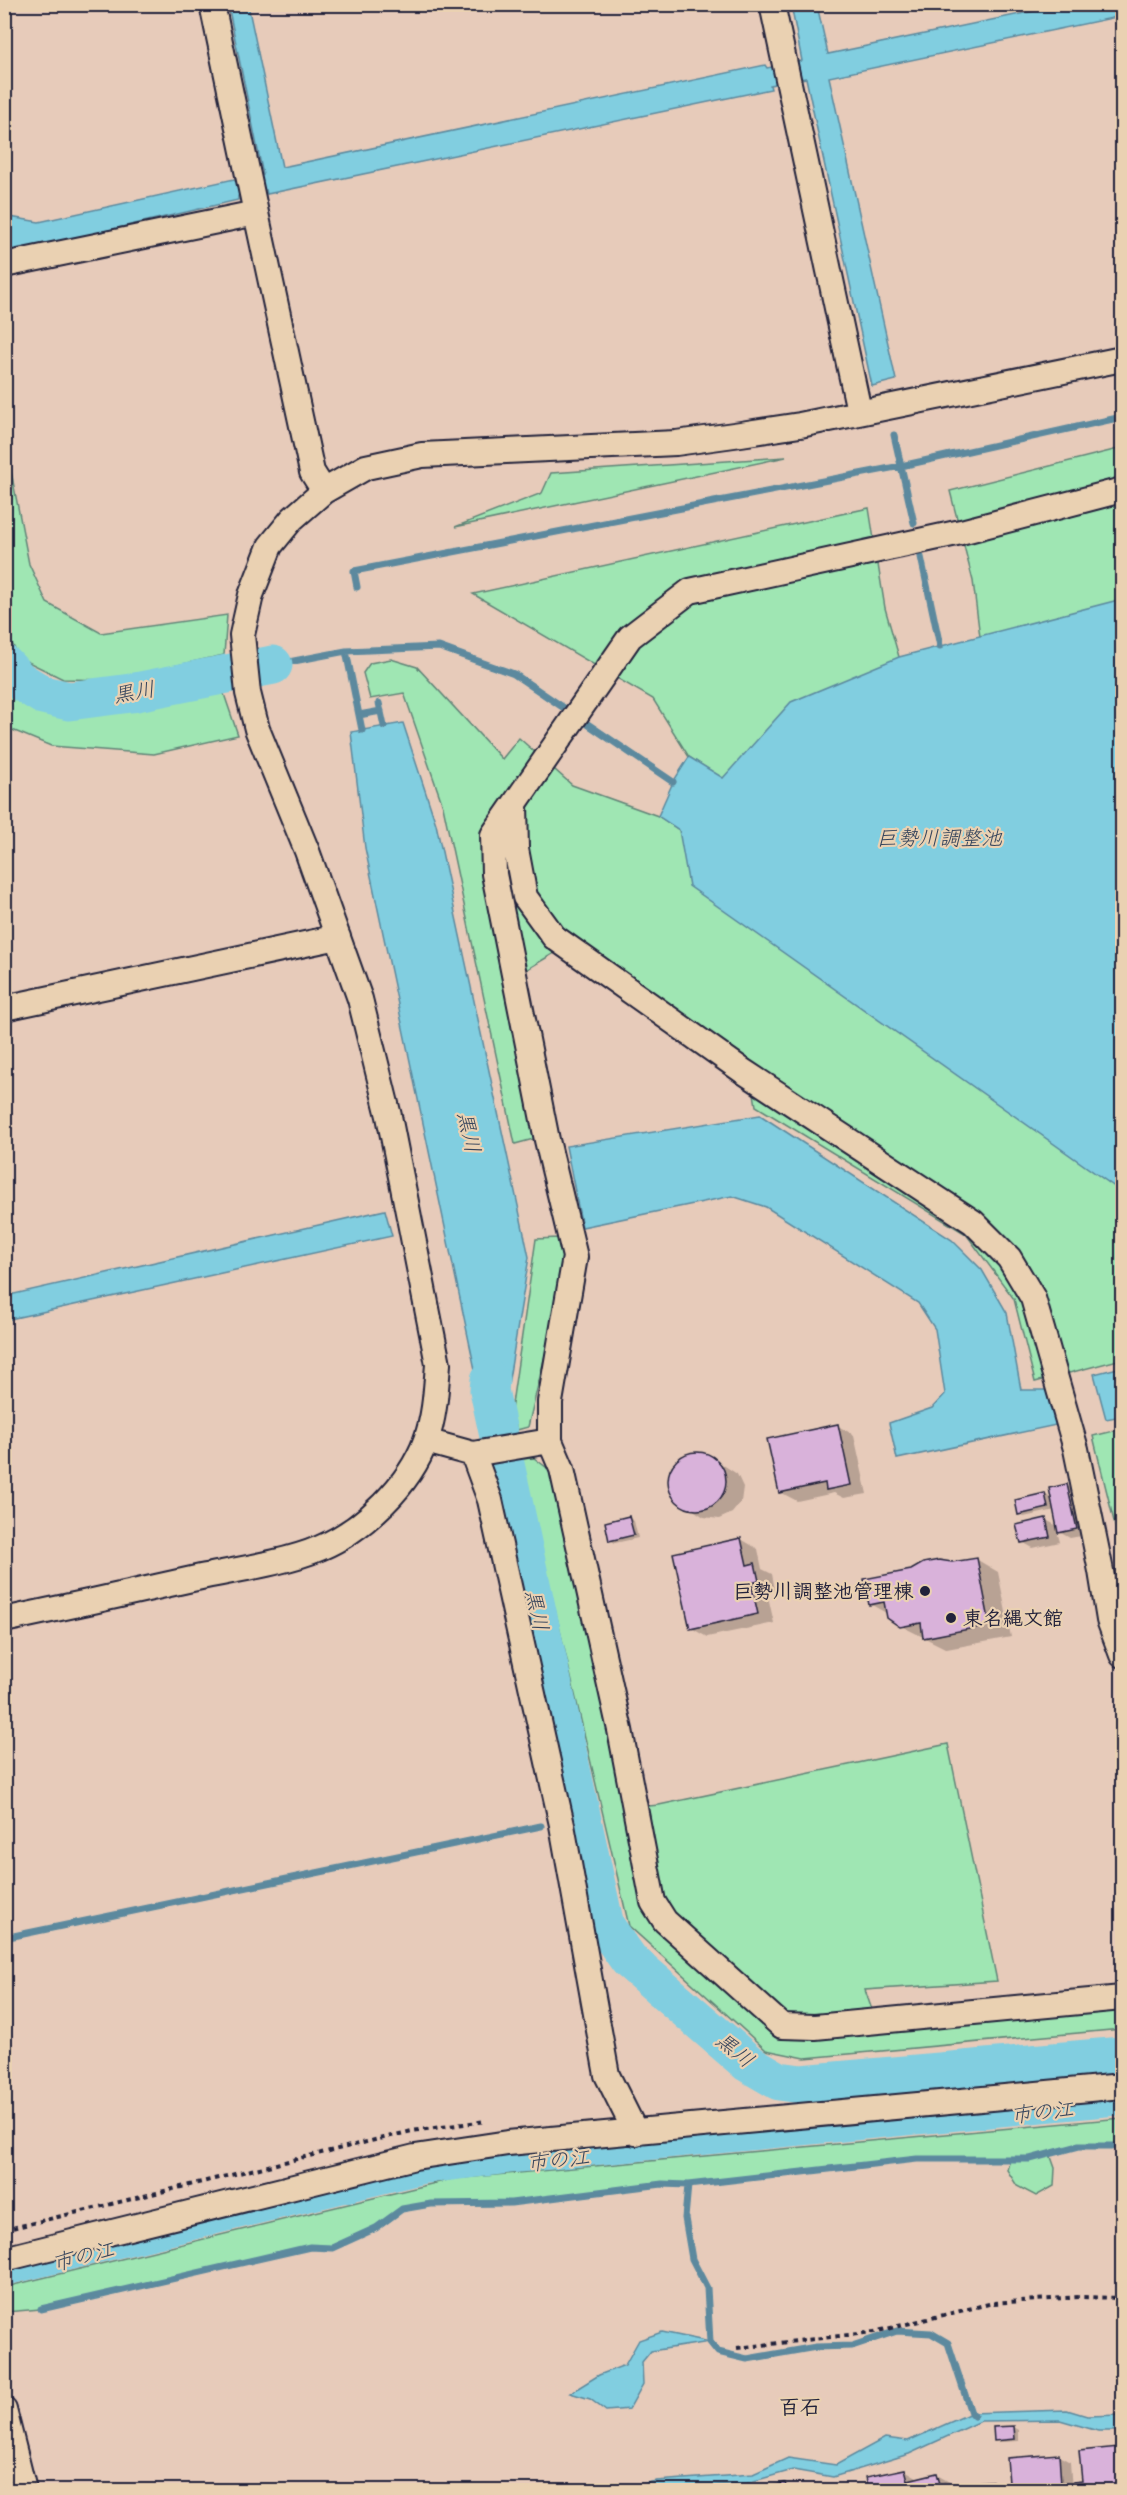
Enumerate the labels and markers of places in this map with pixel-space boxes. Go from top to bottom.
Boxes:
place label: 巨勢川調整池管理棟 [733,1577,914,1609]
marker: 巨勢川調整池管理棟 [918,1584,932,1598]
place label: 東名縄文館 [963,1604,1063,1636]
marker: 東名縄文館 [944,1611,958,1625]

